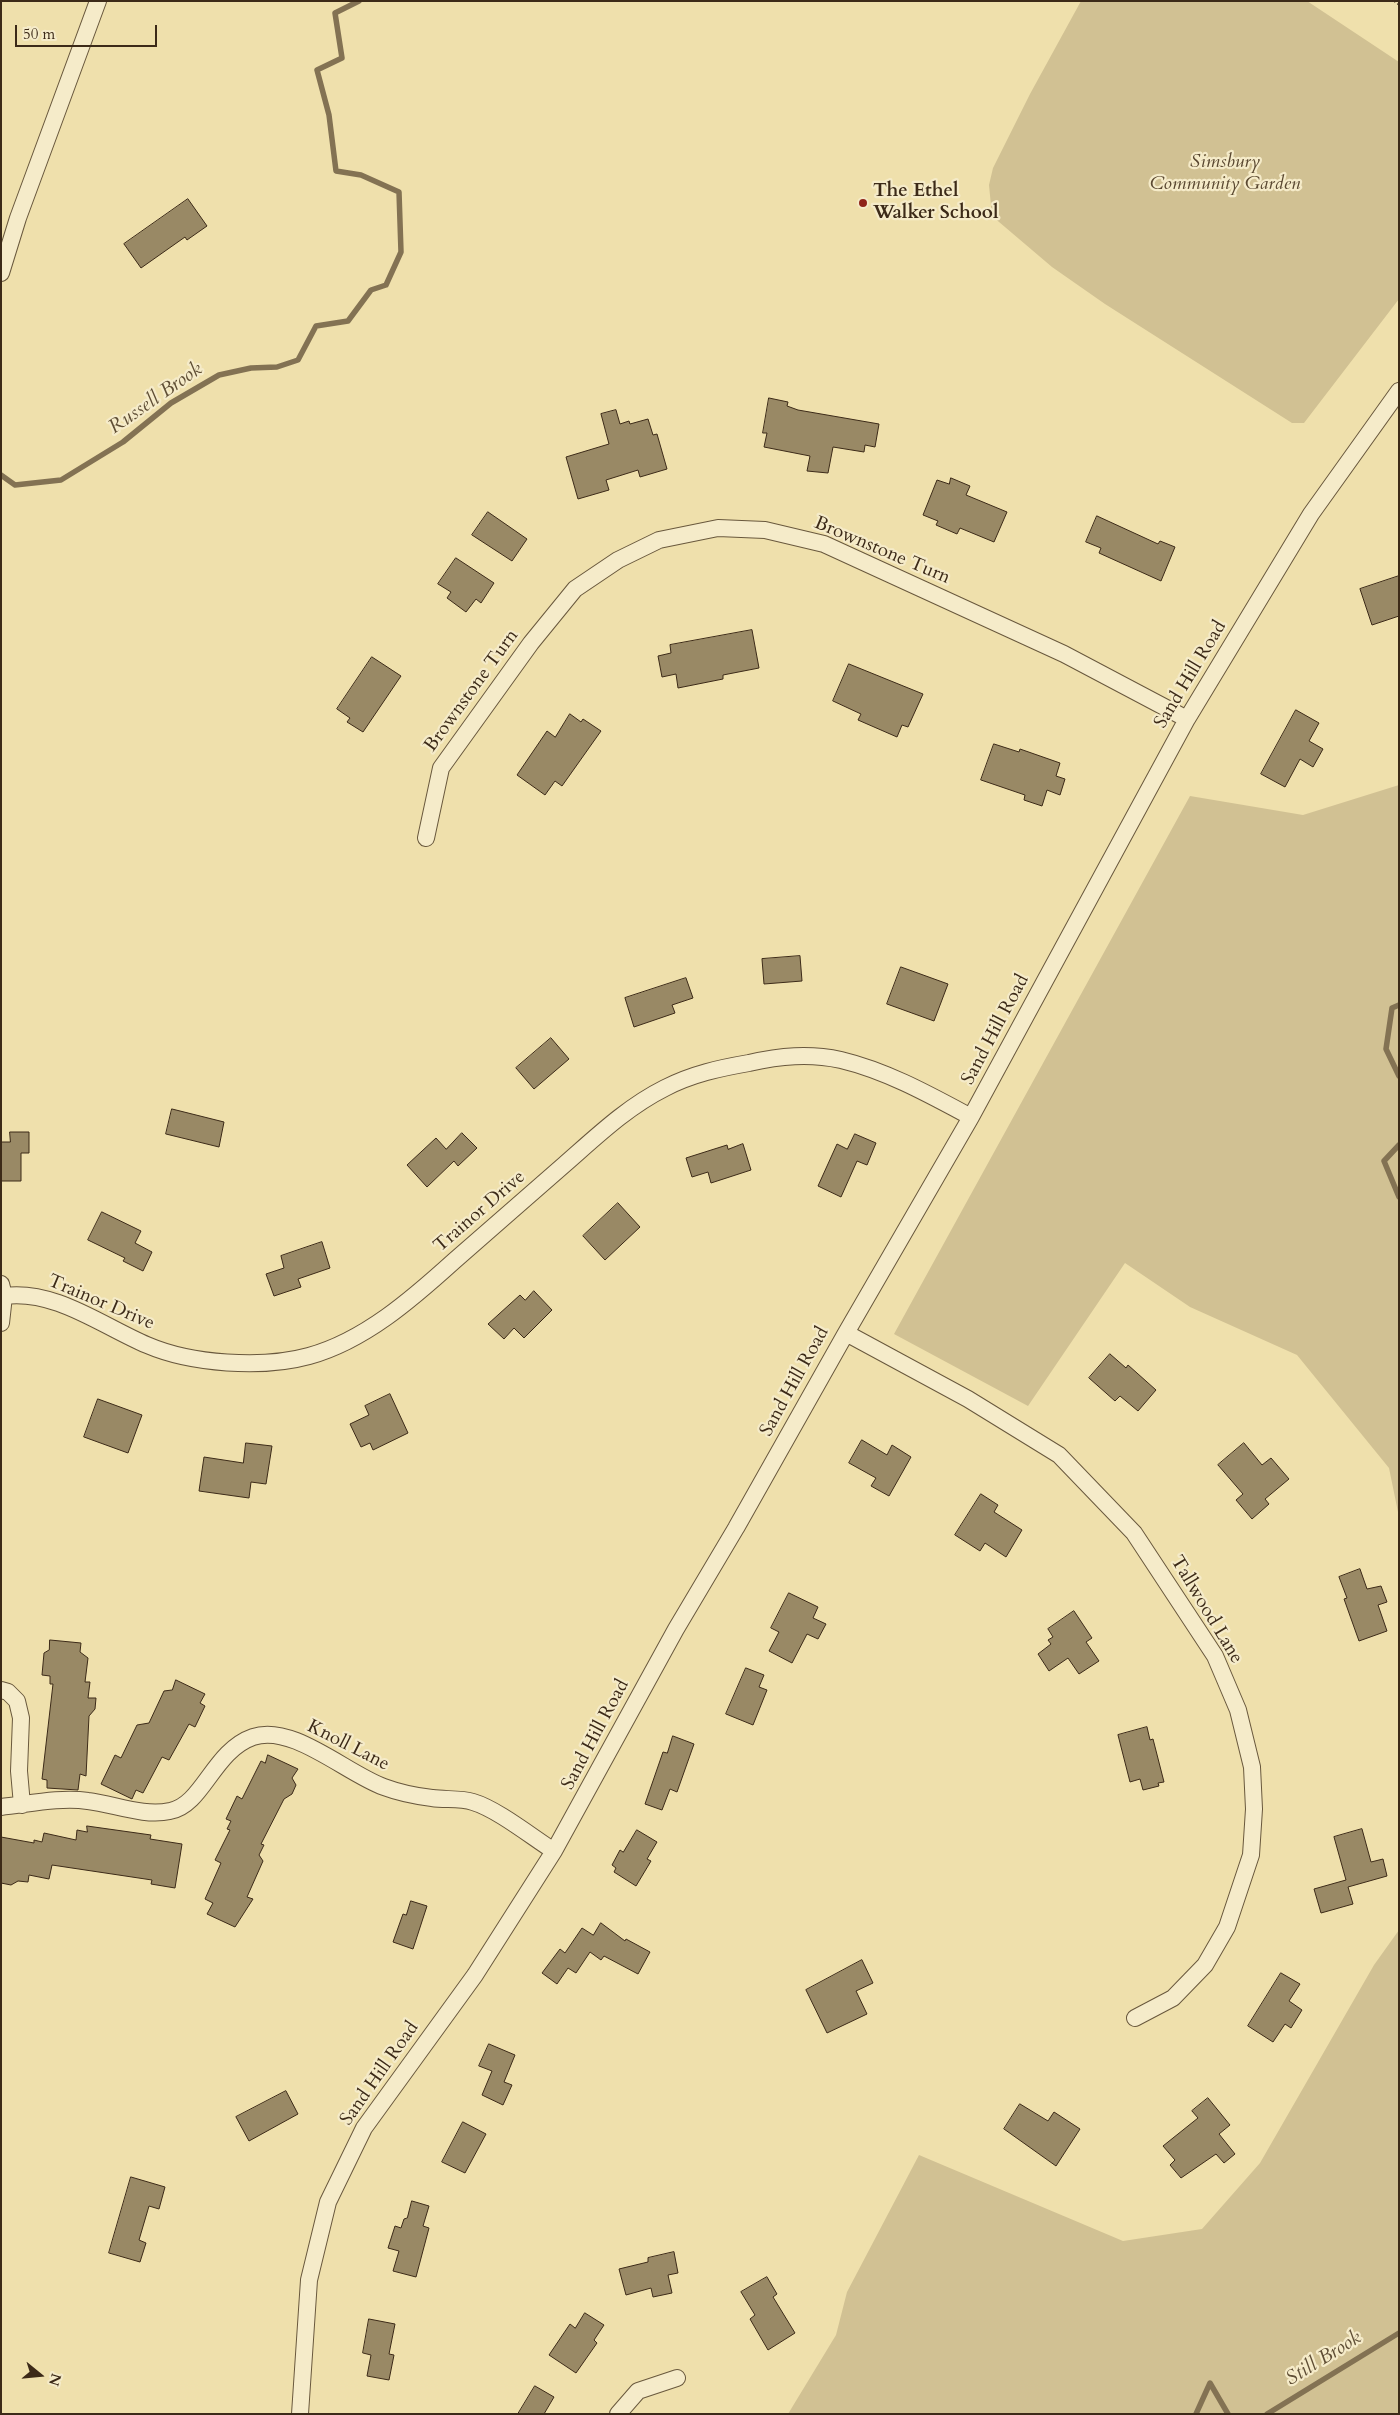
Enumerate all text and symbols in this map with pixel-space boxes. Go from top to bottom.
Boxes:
scale bar [18,15,160,47]
text: 50 m [23,24,55,44]
park label: Simsbury Community Garden [1150,152,1300,196]
place label: The Ethel Walker School [873,181,999,225]
marker: The Ethel Walker School [857,197,869,209]
water label: Russell Brook [104,358,208,440]
street label: Brownstone Turn [811,512,953,590]
street label: Sand Hill Road [1150,617,1232,733]
street label: Brownstone Turn [420,625,524,757]
street label: Sand Hill Road [957,971,1035,1089]
street label: Trainor Drive [430,1166,530,1258]
street label: Trainor Drive [44,1270,158,1336]
street label: Sand Hill Road [756,1323,834,1441]
street label: Tallwood Lane [1165,1552,1247,1668]
street label: Sand Hill Road [557,1676,635,1794]
street label: Knoll Lane [303,1716,393,1776]
street label: Sand Hill Road [336,2018,424,2130]
water label: Still Brook [1282,2326,1366,2392]
north arrow [15,2350,65,2400]
text: N [44,2371,66,2388]

